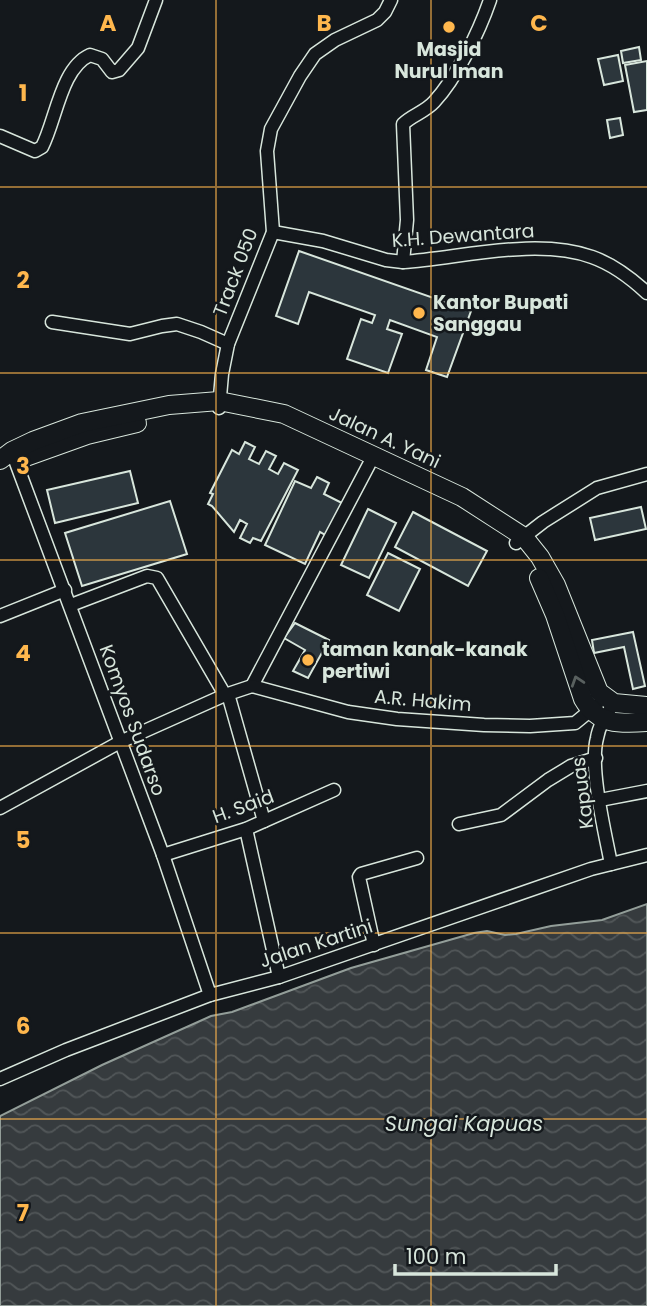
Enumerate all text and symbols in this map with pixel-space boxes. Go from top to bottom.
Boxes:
text: A [100,7,117,39]
text: B [316,7,332,39]
text: C [530,7,548,39]
marker: Masjid Nurul Iman [441,19,457,35]
place label: Masjid Nurul Iman [394,36,504,85]
text: 1 [19,77,27,109]
street label: K.H. Dewantara [391,217,535,254]
street label: Track 050 [206,224,265,320]
text: 2 [16,264,30,296]
place label: Kantor Bupati Sanggau [433,289,568,338]
marker: Kantor Bupati Sanggau [411,305,427,321]
street label: Jalan A. Yani [325,400,445,475]
text: 3 [16,450,30,482]
place label: taman kanak-kanak pertiwi [322,636,528,685]
text: 4 [15,637,31,669]
street label: Komyos Sudarso [93,641,172,800]
marker: taman kanak-kanak pertiwi [300,652,316,668]
one-way arrow [571,675,585,688]
street label: A.R. Hakim [373,683,473,718]
street label: Kapuas [565,756,600,830]
street label: H. Said [209,783,278,830]
text: 5 [16,824,30,856]
street label: Jalan Kartini [256,912,376,974]
text: 6 [16,1010,30,1042]
water label: Sungai Kapuas [385,1109,543,1138]
text: 7 [17,1197,29,1229]
scale bar [395,1232,556,1276]
text: 100 m [406,1242,466,1271]

